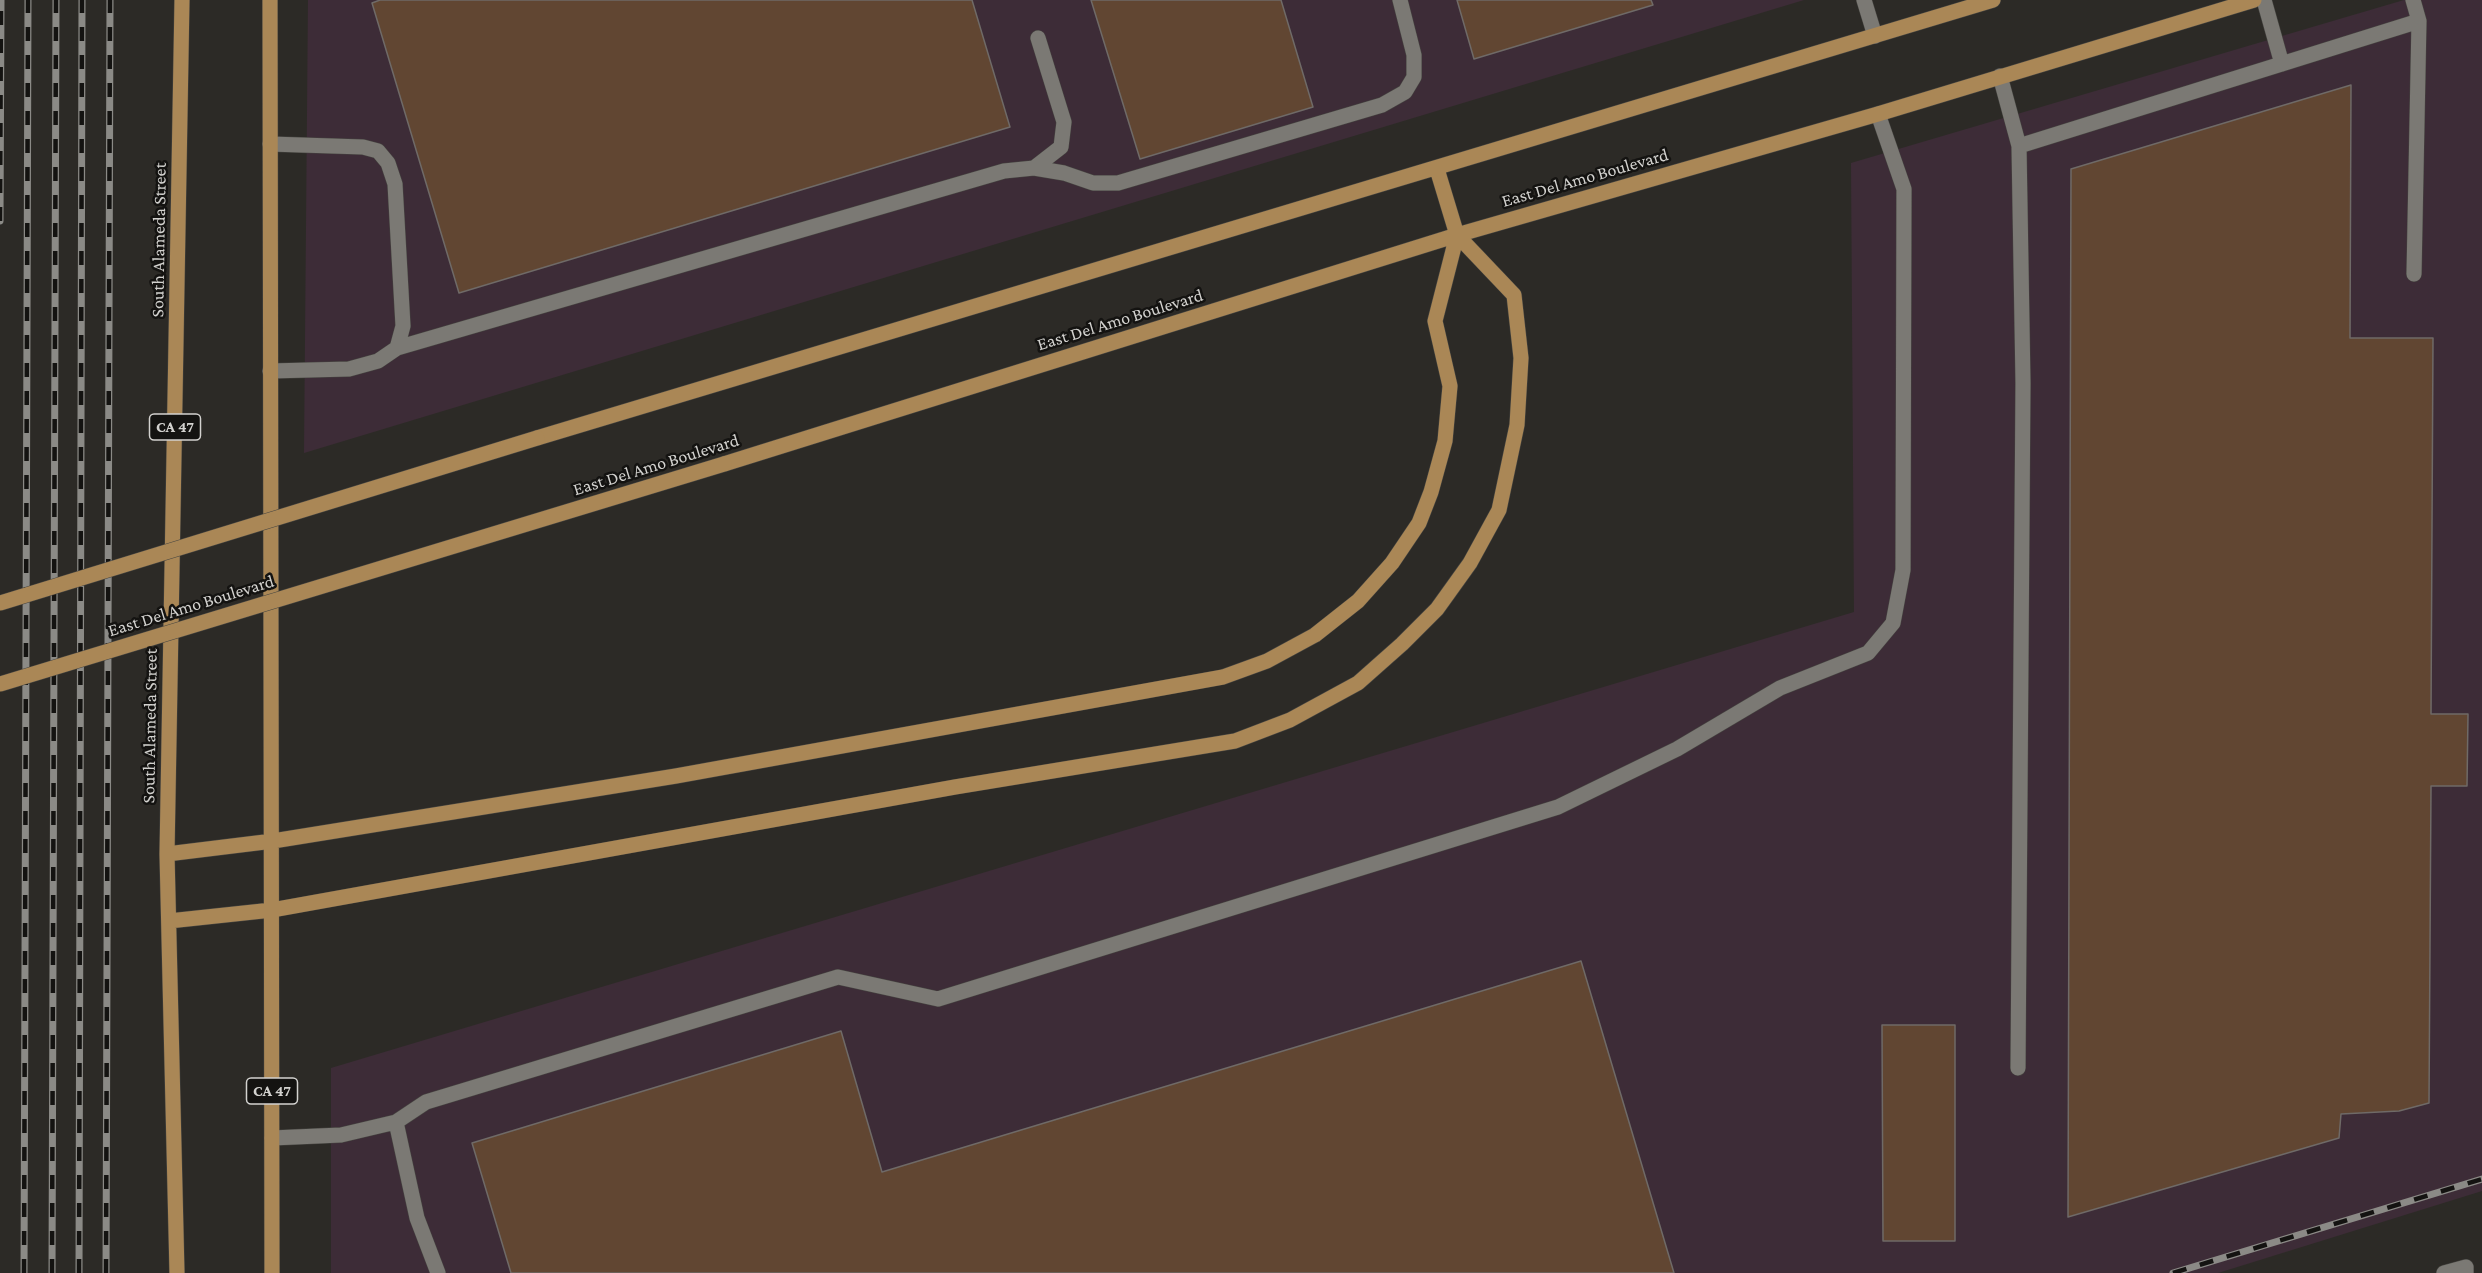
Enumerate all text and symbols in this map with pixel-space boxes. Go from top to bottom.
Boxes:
street label: East Del Amo Boulevard [1499,144,1671,212]
street label: South Alameda Street [147,162,171,318]
street label: East Del Amo Boulevard [1034,284,1206,356]
road number: CA 47 [150,414,201,440]
street label: East Del Amo Boulevard [570,429,742,501]
street label: East Del Amo Boulevard [105,570,277,642]
street label: South Alameda Street [138,648,162,804]
road number: CA 47 [246,1078,298,1104]

